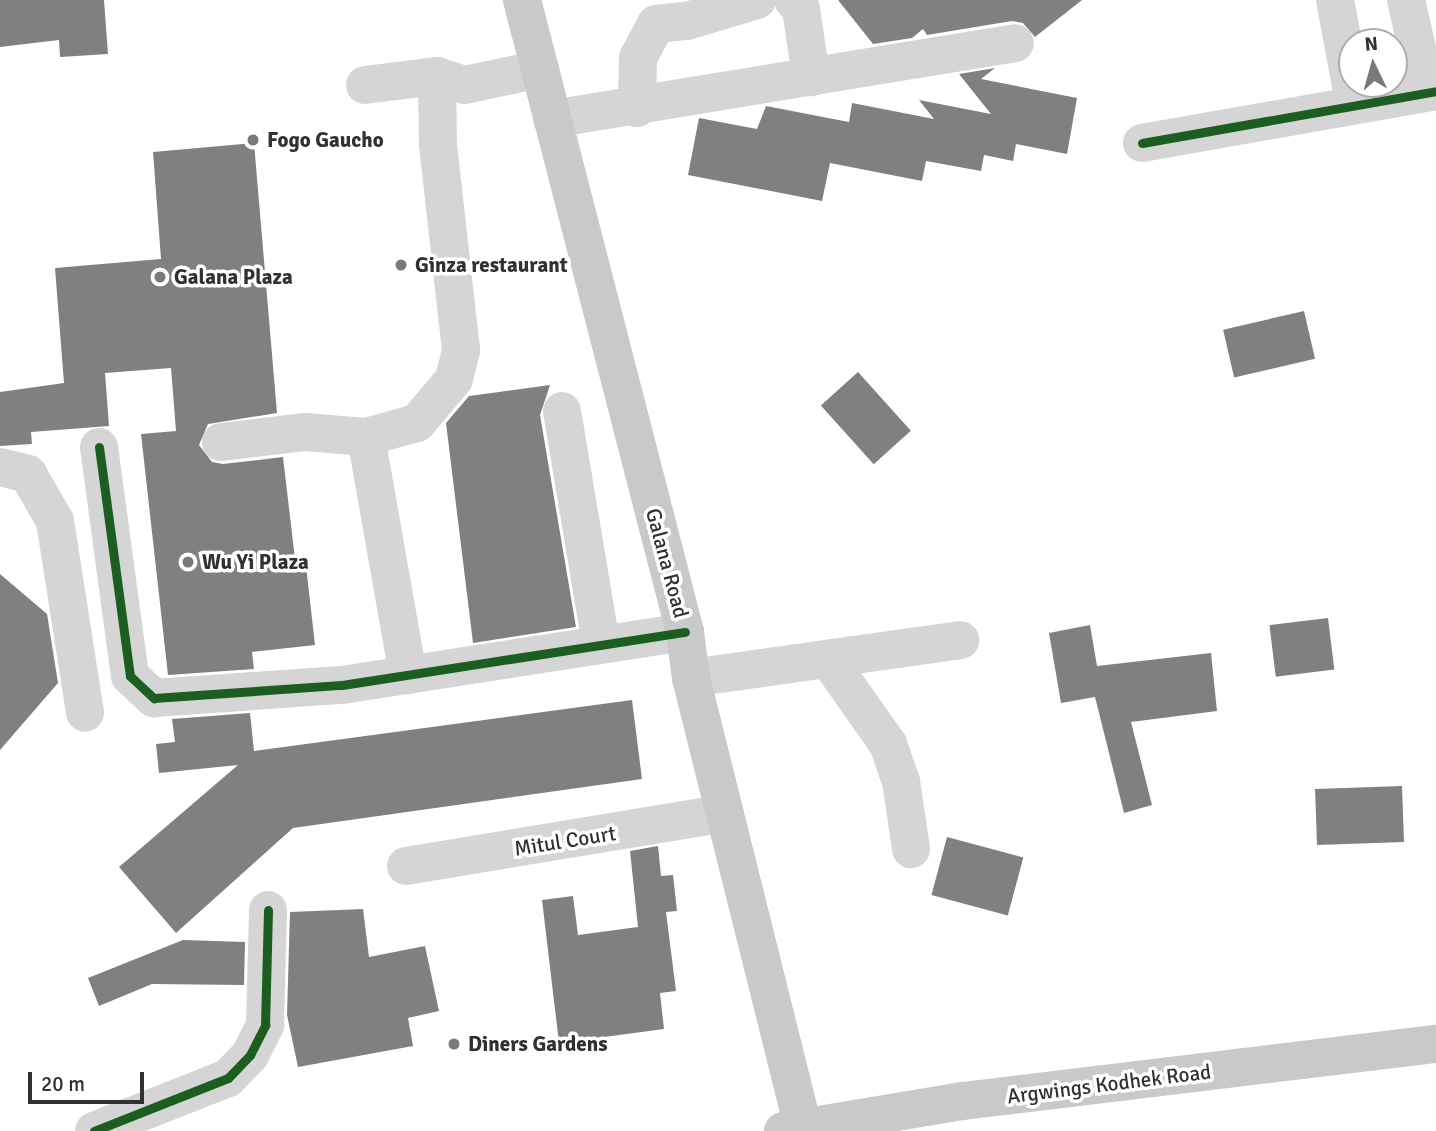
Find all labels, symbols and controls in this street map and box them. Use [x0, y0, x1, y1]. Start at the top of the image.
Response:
north arrow [1338, 28, 1408, 98]
text: N [1364, 32, 1379, 57]
place label: Fogo Gaucho [267, 127, 384, 153]
marker: Fogo Gaucho [245, 132, 261, 148]
place label: Ginza restaurant [415, 252, 568, 278]
marker: Ginza restaurant [393, 257, 409, 273]
place label: Galana Plaza [174, 264, 293, 290]
marker: Galana Plaza [152, 269, 168, 285]
street label: Galana Road [640, 505, 694, 621]
place label: Wu Yi Plaza [202, 549, 309, 575]
marker: Wu Yi Plaza [180, 554, 196, 570]
street label: Mitul Court [512, 821, 618, 861]
place label: Diners Gardens [468, 1031, 608, 1057]
marker: Diners Gardens [446, 1036, 462, 1052]
scale bar [32, 1058, 147, 1102]
street label: Argwings Kodhek Road [1006, 1059, 1212, 1109]
text: 20 m [41, 1071, 85, 1097]

